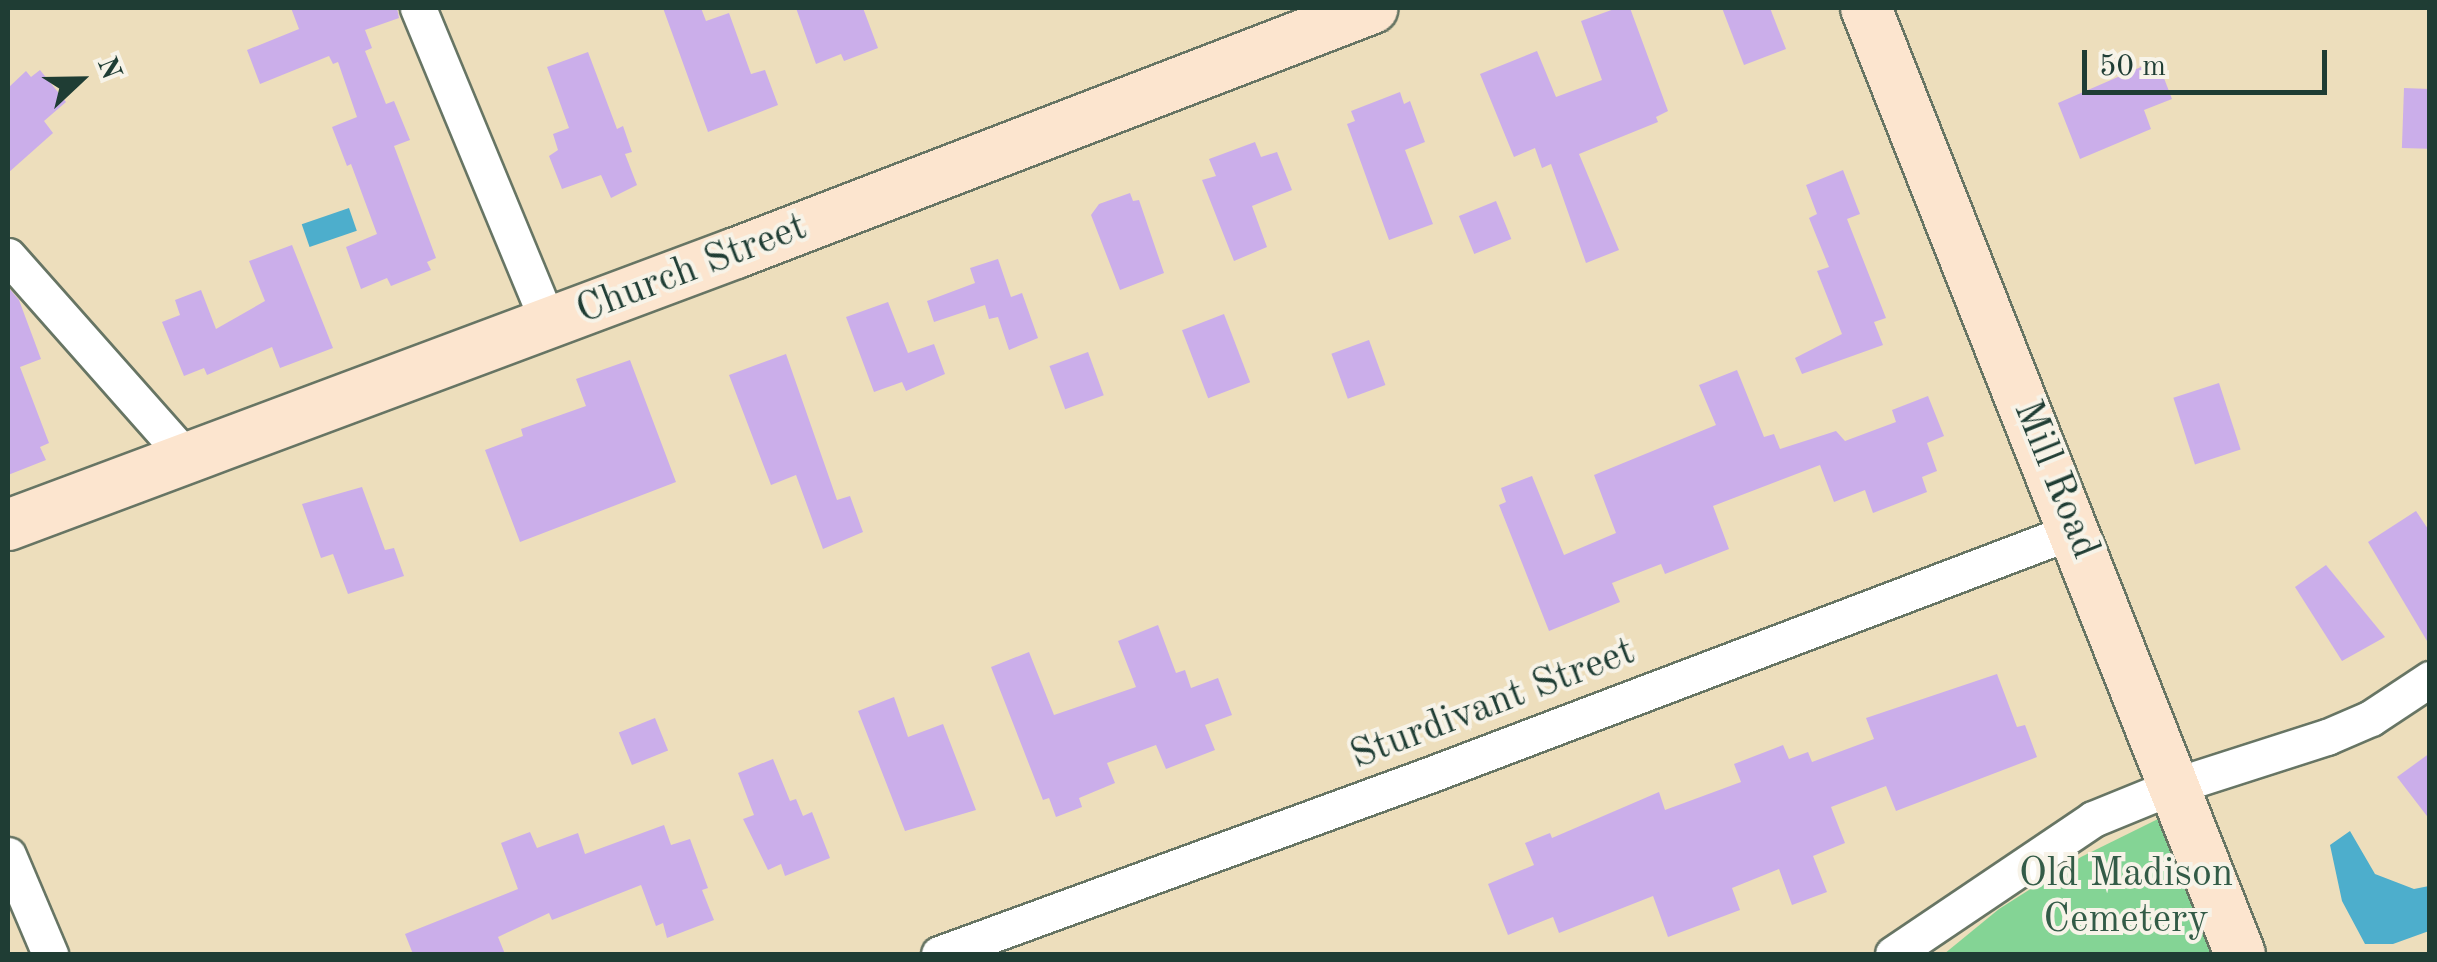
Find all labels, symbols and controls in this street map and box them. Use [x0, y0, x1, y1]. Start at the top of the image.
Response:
north arrow [30, 30, 130, 130]
scale bar [2087, 30, 2332, 92]
text: 50 m [2099, 52, 2166, 82]
text: N [91, 54, 125, 84]
street label: Church Street [570, 204, 814, 336]
street label: Mill Road [2002, 394, 2108, 566]
street label: Sturdivant Street [1344, 629, 1642, 781]
park label: Old Madison Cemetery [2019, 851, 2233, 945]

